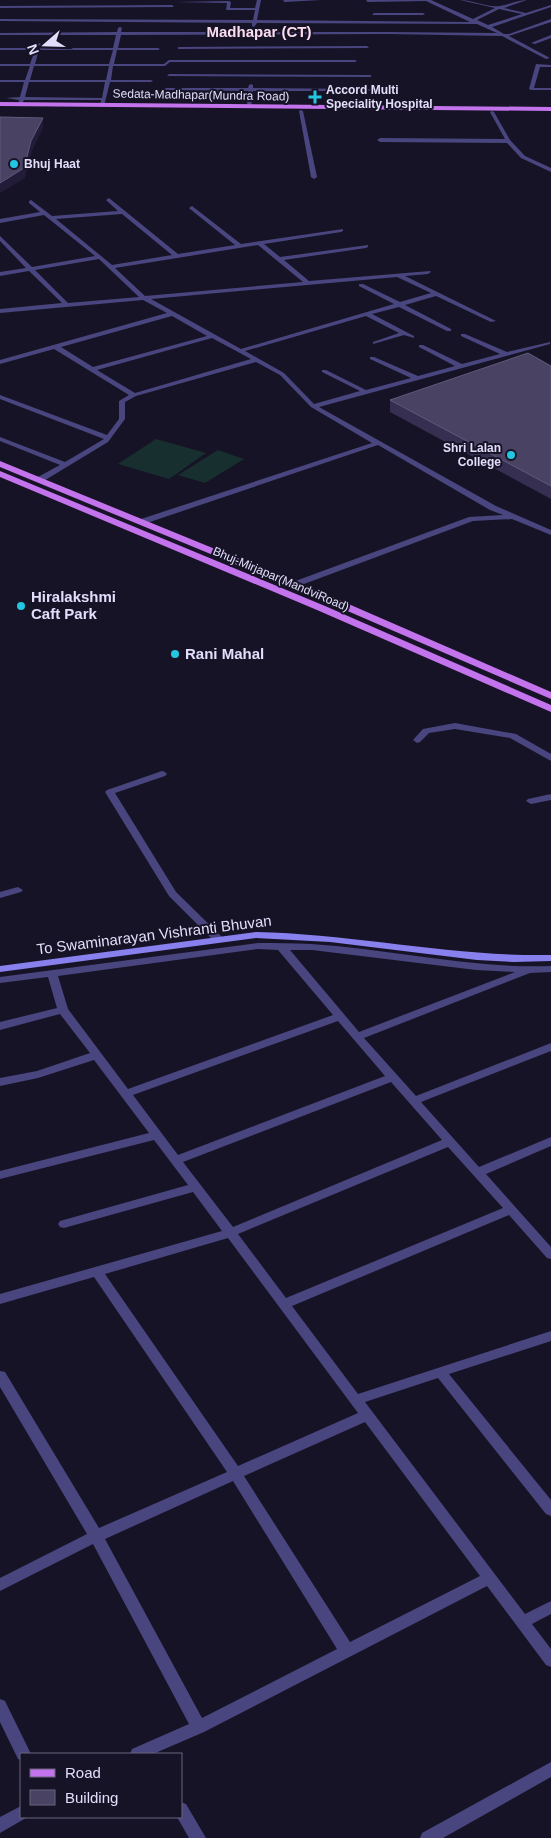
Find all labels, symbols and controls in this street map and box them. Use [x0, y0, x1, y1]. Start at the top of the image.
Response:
north arrow [20, 20, 70, 70]
district label: Madhapar (CT) [207, 23, 312, 40]
text: N [24, 42, 42, 57]
place label: Accord Multi Speciality Hospital [326, 83, 433, 111]
street label: Sedata-Madhapar(Mundra Road) [113, 86, 289, 104]
marker: Accord Multi Speciality Hospital [308, 90, 322, 104]
place label: Bhuj Haat [24, 157, 80, 171]
marker: Bhuj Haat [8, 158, 20, 170]
place label: Shri Lalan College [443, 441, 501, 469]
marker: Shri Lalan College [505, 449, 517, 461]
street label: Bhuj-Mirjapar(MandviRoad) [211, 544, 351, 614]
place label: Hiralakshmi Caft Park [31, 588, 116, 622]
marker: Hiralakshmi Caft Park [15, 600, 27, 612]
place label: Rani Mahal [185, 645, 264, 662]
marker: Rani Mahal [169, 648, 181, 660]
street label: To Swaminarayan Vishranti Bhuvan [36, 912, 272, 957]
legend [20, 1753, 182, 1818]
text: Road [65, 1764, 101, 1781]
text: Building [65, 1789, 118, 1806]

